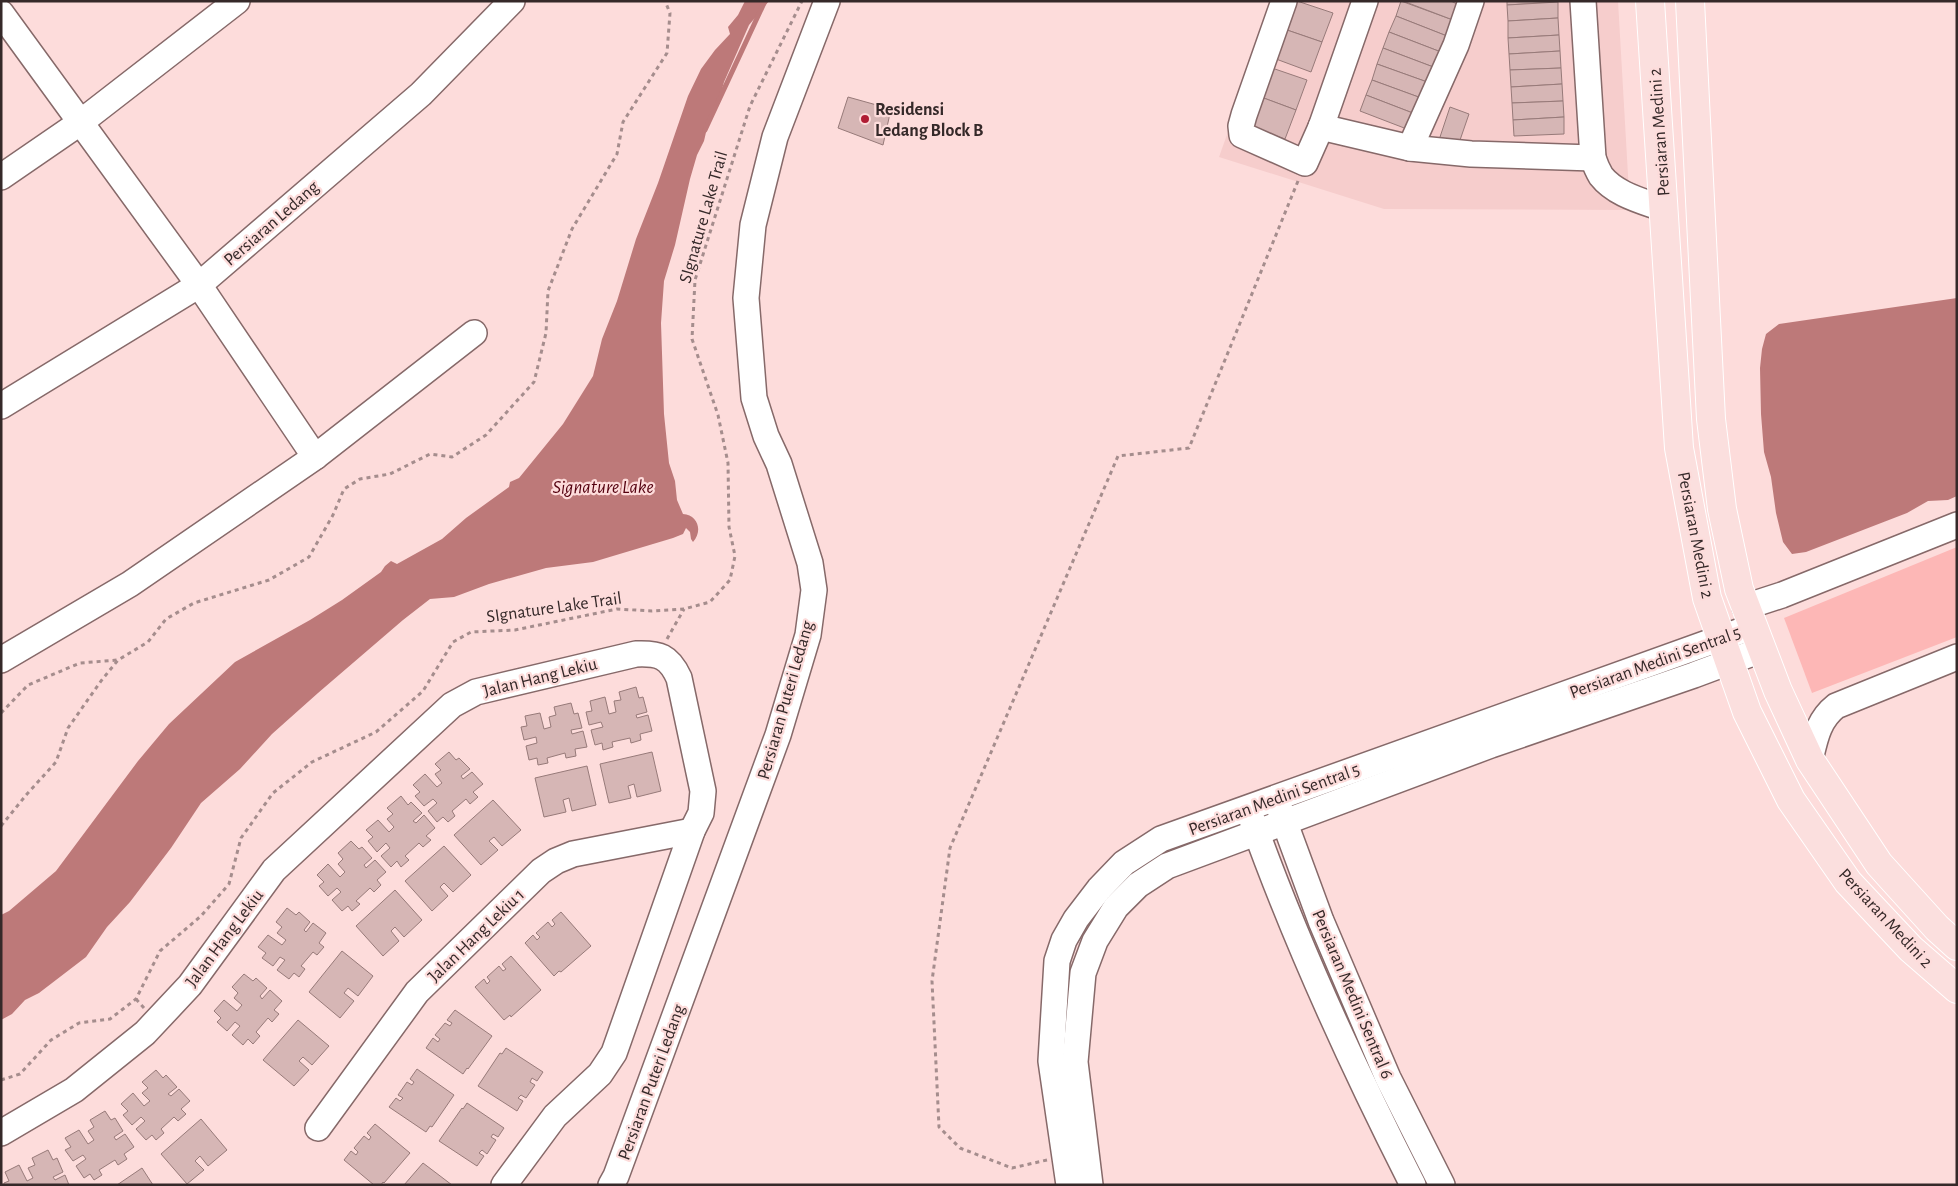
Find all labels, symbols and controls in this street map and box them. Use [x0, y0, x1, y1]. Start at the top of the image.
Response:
street label: Persiaran Medini 2 [1647, 67, 1673, 197]
place label: Residensi Ledang Block B [875, 101, 983, 140]
marker: Residensi Ledang Block B [859, 113, 871, 125]
street label: SIgnature Lake Trail [677, 149, 731, 285]
street label: Persiaran Ledang [221, 178, 323, 270]
street label: Persiaran Medini 2 [1674, 470, 1716, 600]
water label: Signature Lake [552, 478, 654, 497]
street label: SIgnature Lake Trail [485, 590, 623, 626]
street label: Persiaran Puteri Ledang [755, 619, 817, 782]
street label: Persiaran Medini Sentral 5 [1567, 624, 1743, 702]
street label: Jalan Hang Lekiu [481, 655, 599, 701]
street label: Persiaran Medini Sentral 5 [1186, 761, 1362, 839]
street label: Persiaran Medini 2 [1835, 866, 1936, 972]
street label: Jalan Hang Lekiu 1 [425, 886, 528, 986]
street label: Jalan Hang Lekiu [182, 887, 267, 991]
street label: Persiaran Medini Sentral 6 [1308, 907, 1396, 1082]
street label: Persiaran Puteri Ledang [615, 1002, 689, 1163]

